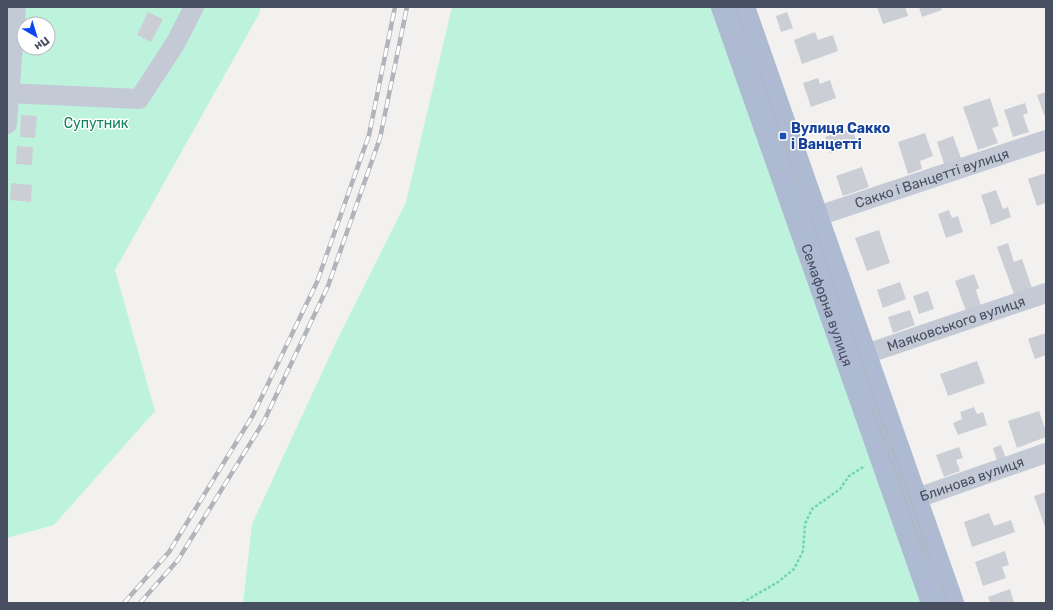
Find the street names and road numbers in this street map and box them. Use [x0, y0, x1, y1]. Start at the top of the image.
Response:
street label: Сакко і Ванцетті вулиця [853, 145, 1011, 212]
street label: Семафорна вулиця [797, 242, 856, 369]
street label: Маяковського вулиця [885, 293, 1028, 355]
street label: Блинова вулиця [918, 453, 1026, 505]

